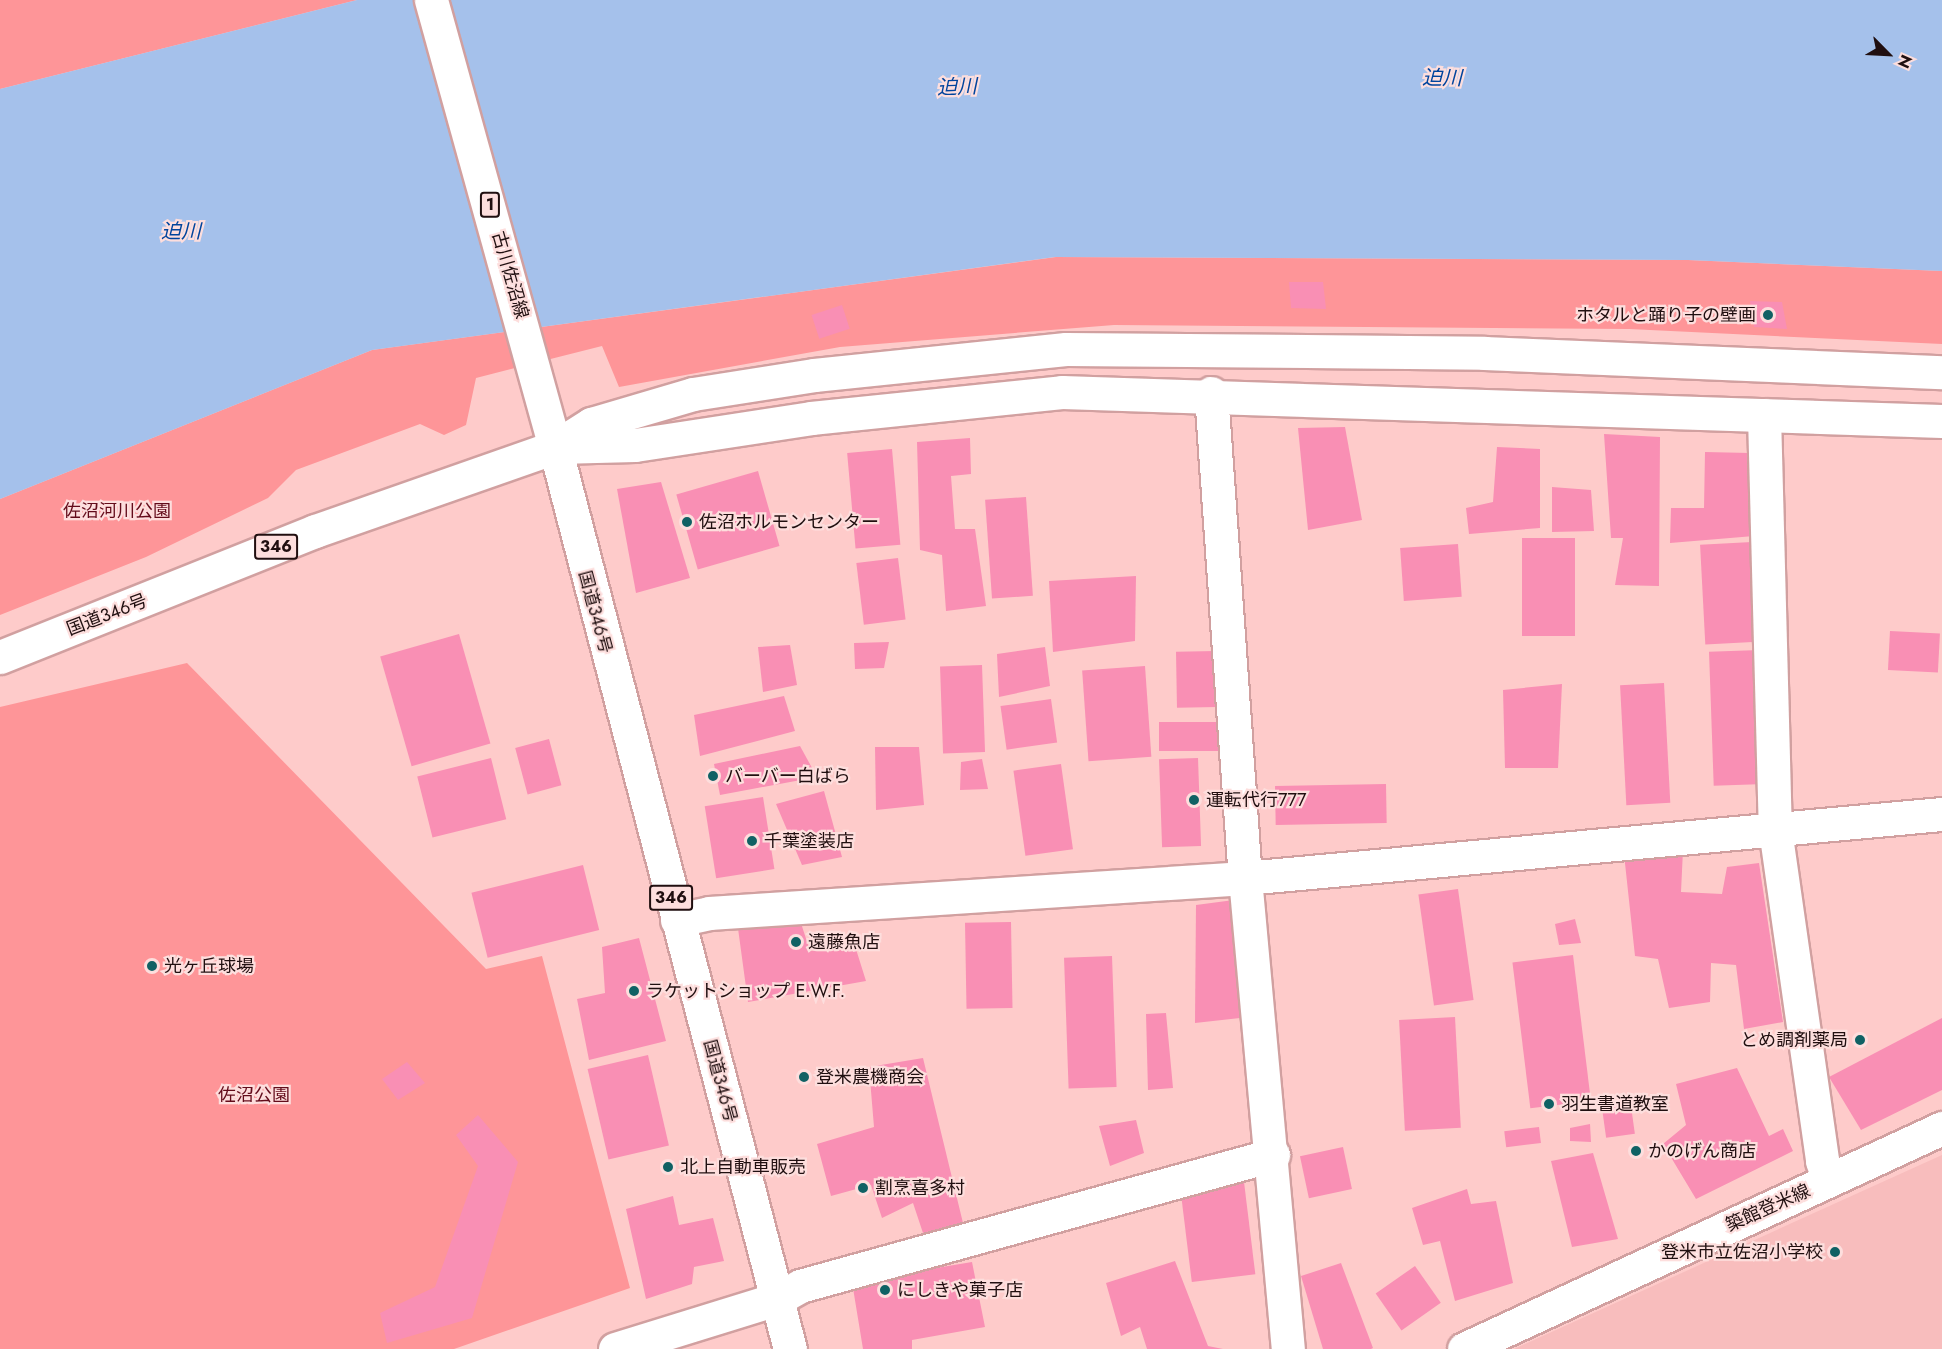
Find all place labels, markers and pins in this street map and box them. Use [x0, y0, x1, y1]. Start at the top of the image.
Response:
place label: ホタルと踊り子の壁画 [1576, 304, 1756, 326]
marker: ホタルと踊り子の壁画 [1761, 308, 1775, 322]
place label: 佐沼ホルモンセンター [699, 511, 879, 533]
marker: 佐沼ホルモンセンター [680, 515, 694, 529]
place label: バーバー白ばら [725, 765, 851, 787]
marker: バーバー白ばら [706, 769, 720, 783]
place label: 運転代行777 [1206, 789, 1306, 811]
marker: 運転代行777 [1187, 793, 1201, 807]
place label: 千葉塗装店 [764, 830, 854, 852]
marker: 千葉塗装店 [745, 834, 759, 848]
place label: 遠藤魚店 [808, 931, 880, 953]
marker: 遠藤魚店 [789, 935, 803, 949]
place label: 光ヶ丘球場 [164, 955, 254, 977]
marker: 光ヶ丘球場 [145, 959, 159, 973]
place label: ラケットショップ E.W.F. [646, 980, 845, 1002]
marker: ラケットショップ E.W.F. [627, 984, 641, 998]
place label: とめ調剤薬局 [1740, 1029, 1848, 1051]
marker: とめ調剤薬局 [1853, 1033, 1867, 1047]
place label: 登米農機商会 [816, 1066, 924, 1088]
marker: 登米農機商会 [797, 1070, 811, 1084]
place label: 羽生書道教室 [1561, 1093, 1669, 1115]
marker: 羽生書道教室 [1542, 1097, 1556, 1111]
place label: かのげん商店 [1648, 1140, 1756, 1162]
marker: かのげん商店 [1629, 1144, 1643, 1158]
place label: 北上自動車販売 [680, 1156, 806, 1178]
marker: 北上自動車販売 [661, 1160, 675, 1174]
place label: 割烹喜多村 [875, 1177, 965, 1199]
marker: 割烹喜多村 [856, 1181, 870, 1195]
place label: 登米市立佐沼小学校 [1661, 1241, 1823, 1263]
marker: 登米市立佐沼小学校 [1828, 1245, 1842, 1259]
place label: にしきや菓子店 [897, 1279, 1023, 1301]
marker: にしきや菓子店 [878, 1283, 892, 1297]

